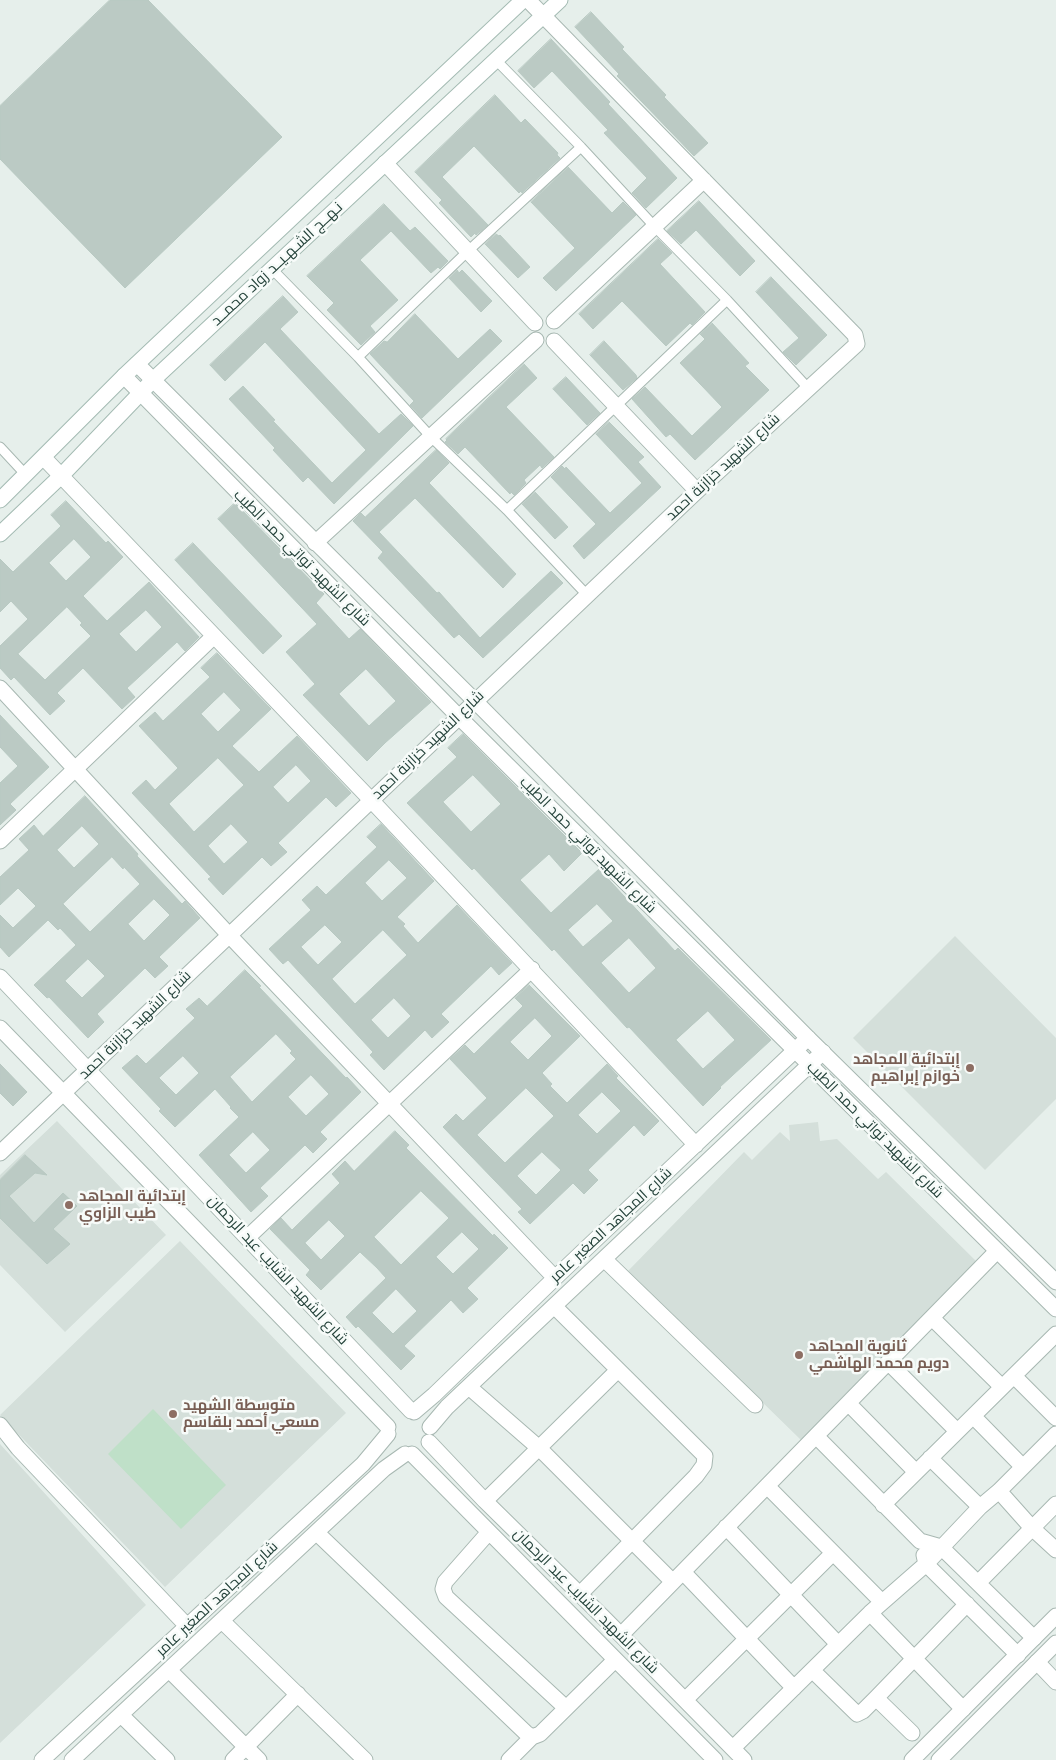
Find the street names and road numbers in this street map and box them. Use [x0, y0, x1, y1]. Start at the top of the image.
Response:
street label: نـهــج الشـهـيــد زواد محمــد [207, 198, 347, 330]
street label: شارع الشهيد خزازنة احمد [662, 410, 784, 524]
street label: شارع الشهيد تواتي حمد الطيب [230, 486, 374, 630]
street label: شارع الشهيد خزازنة احمد [368, 687, 488, 803]
street label: شارع الشهيد تواتي حمد الطيب [516, 773, 660, 917]
street label: شارع الشهيد خزازنة احمد [75, 967, 195, 1083]
street label: شارع الشهيد تواتي حمد الطيب [803, 1058, 947, 1202]
street label: شارع المجاهد الصغير عامر [546, 1164, 676, 1286]
street label: شارع الشهيد الشايب عبد الرحمان [204, 1191, 352, 1349]
street label: شارع الشهيد الشايب عبد الرحمان [510, 1525, 662, 1677]
street label: شارع المجاهد الصغير عامر [152, 1538, 282, 1660]

